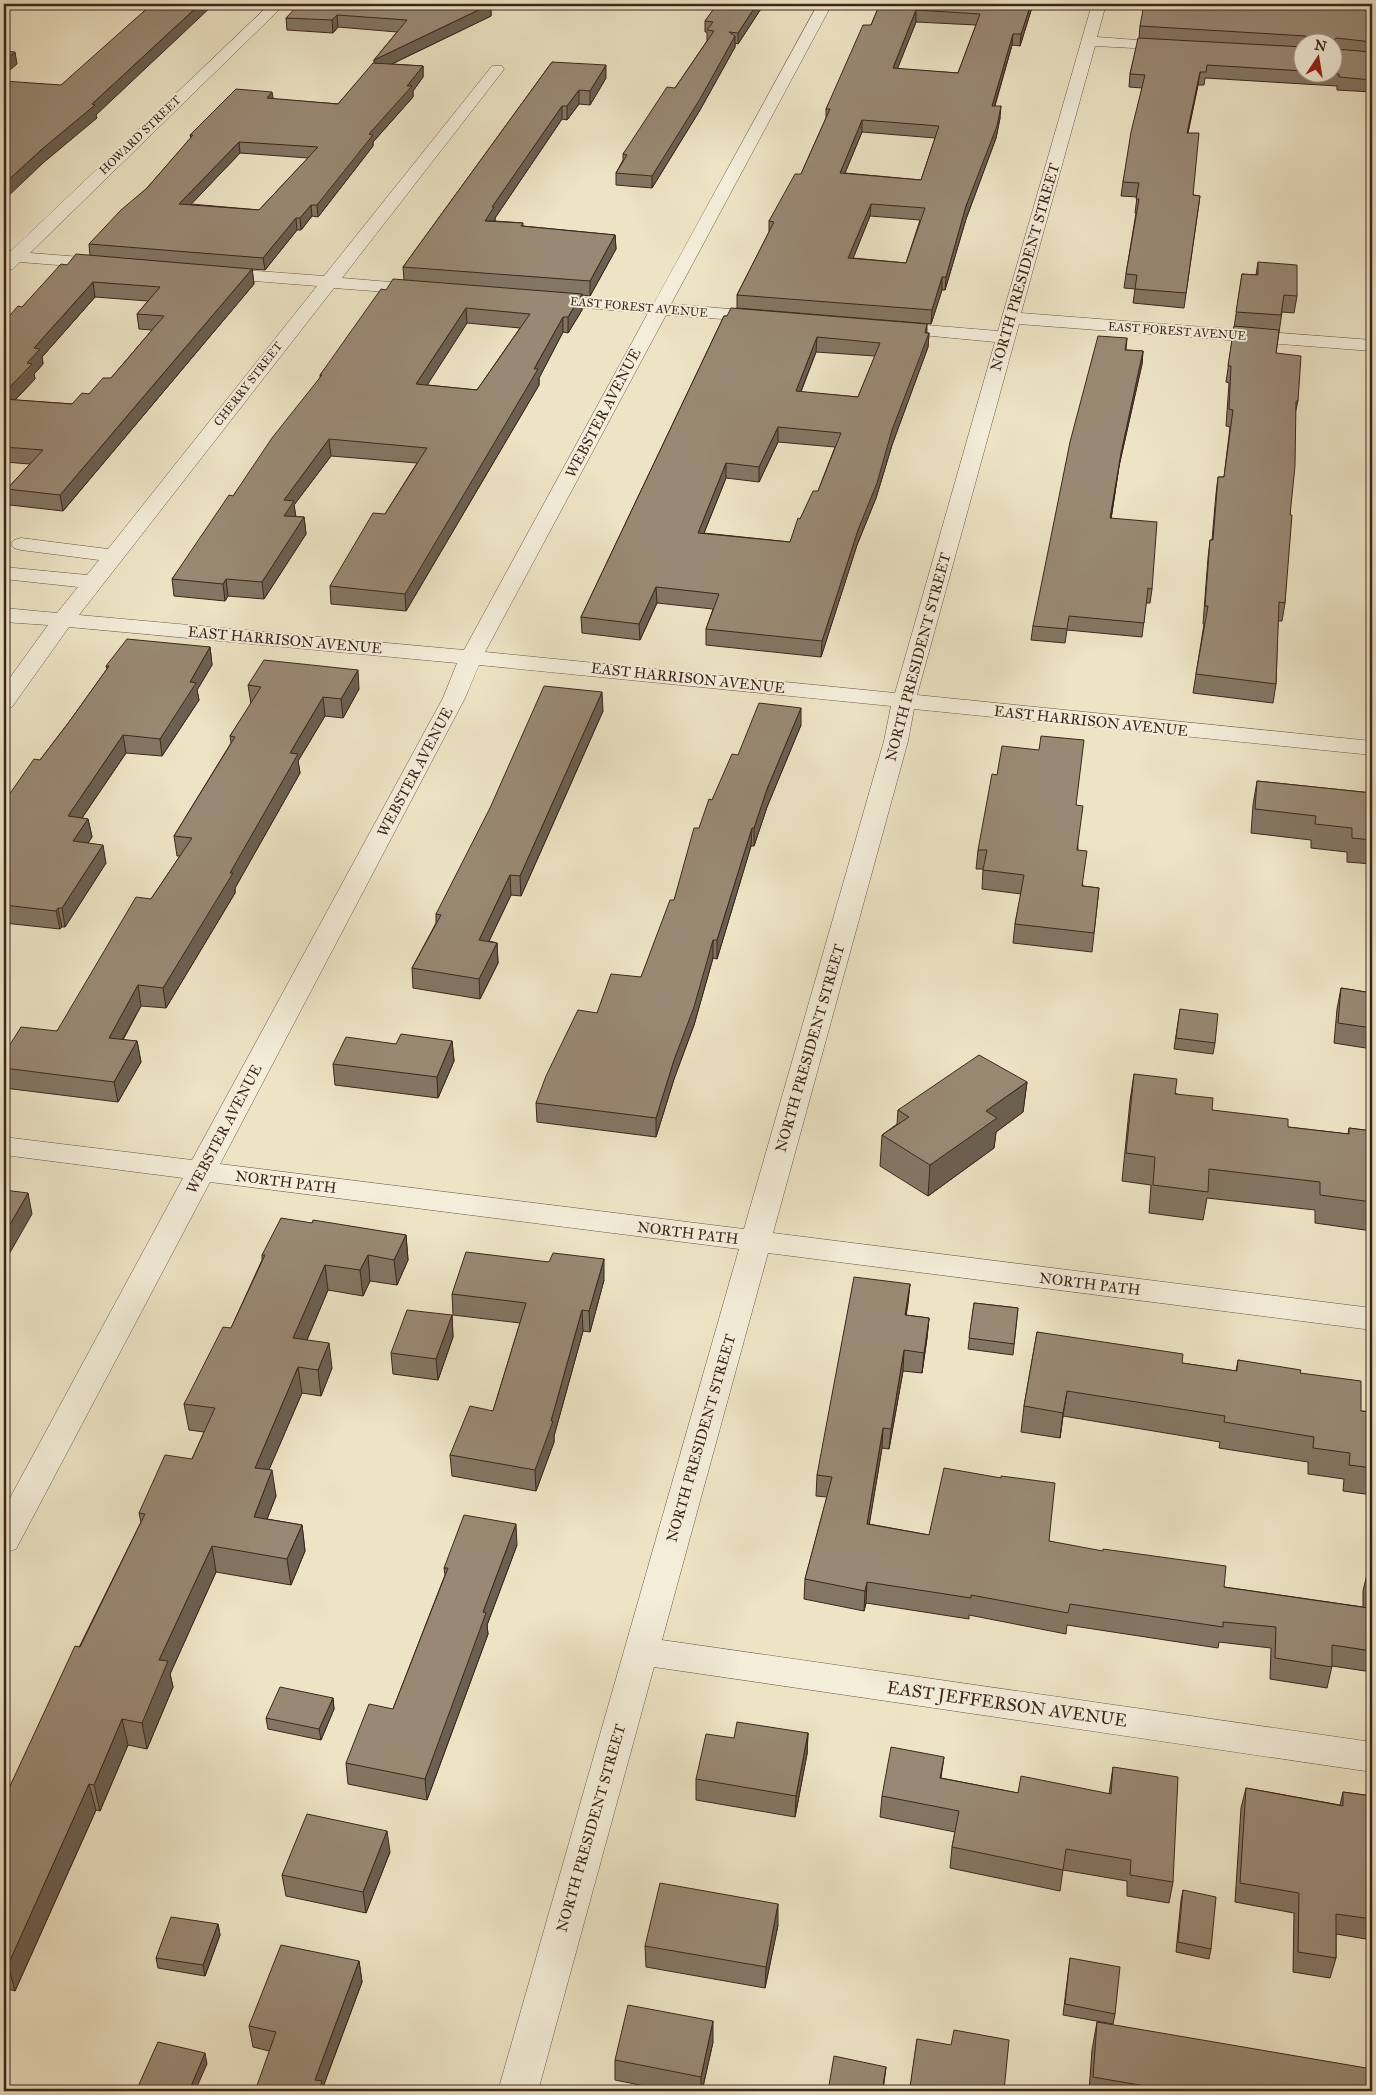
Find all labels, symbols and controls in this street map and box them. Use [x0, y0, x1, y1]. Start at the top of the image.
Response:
north arrow [1294, 32, 1344, 82]
text: N [1313, 36, 1328, 55]
street label: HOWARD STREET [96, 93, 184, 177]
street label: NORTH PRESIDENT STREET [987, 161, 1063, 373]
street label: EAST FOREST AVENUE [569, 294, 709, 320]
street label: EAST FOREST AVENUE [1107, 319, 1247, 343]
street label: CHERRY STREET [211, 339, 285, 429]
street label: WEBSTER AVENUE [561, 345, 645, 481]
street label: NORTH PRESIDENT STREET [881, 551, 955, 763]
street label: EAST HARRISON AVENUE [187, 623, 383, 657]
street label: EAST HARRISON AVENUE [590, 659, 786, 697]
street label: EAST HARRISON AVENUE [993, 702, 1189, 740]
street label: WEBSTER AVENUE [373, 704, 457, 840]
street label: NORTH PRESIDENT STREET [772, 942, 848, 1154]
street label: WEBSTER AVENUE [182, 1061, 266, 1197]
street label: NORTH PATH [234, 1167, 338, 1197]
street label: NORTH PATH [636, 1218, 740, 1248]
street label: NORTH PATH [1038, 1269, 1142, 1299]
street label: NORTH PRESIDENT STREET [663, 1332, 739, 1544]
street label: EAST JEFFERSON AVENUE [885, 1676, 1129, 1733]
street label: NORTH PRESIDENT STREET [553, 1722, 629, 1934]

